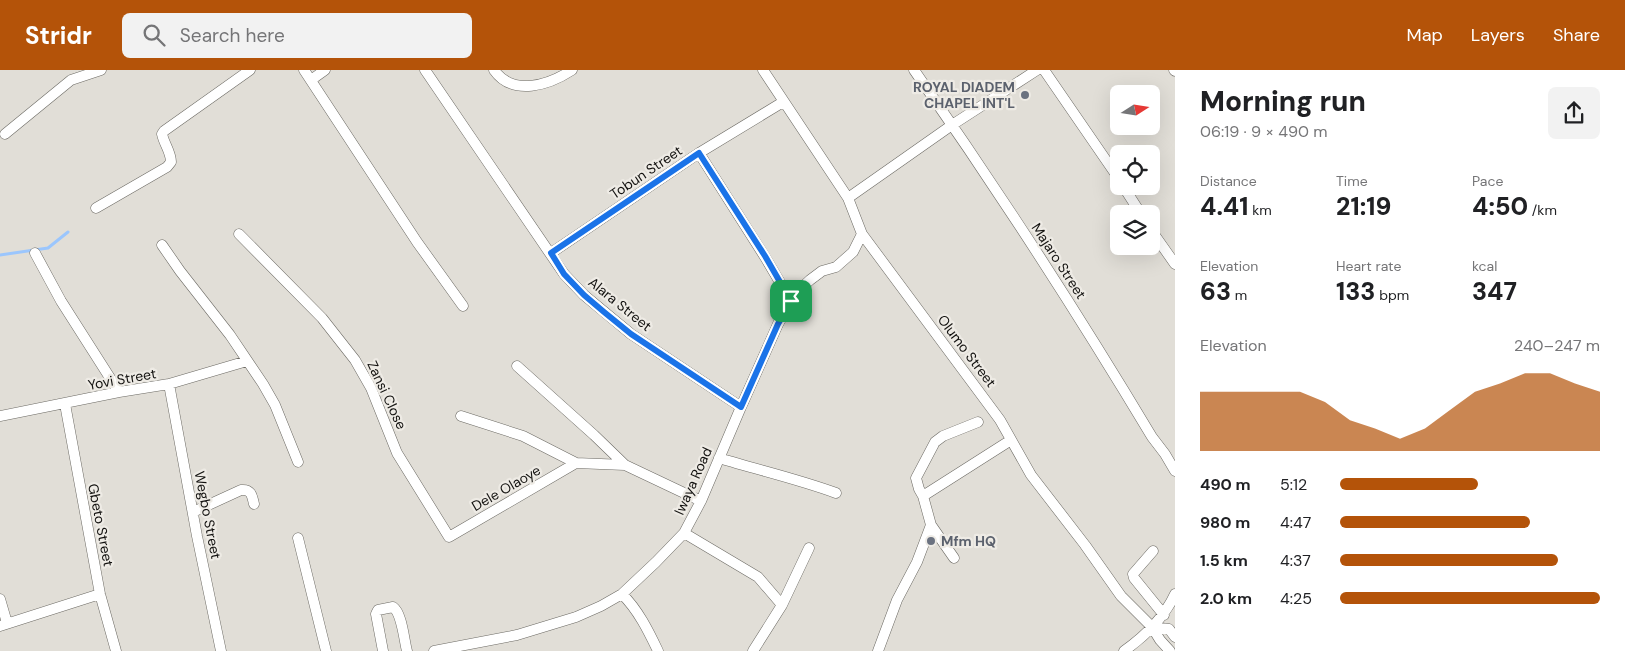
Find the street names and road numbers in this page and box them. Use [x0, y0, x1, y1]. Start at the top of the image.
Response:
street label: Tobun Street [607, 141, 685, 203]
street label: Majaro Street [1028, 220, 1090, 302]
street label: Alara Street [585, 273, 655, 335]
street label: Olumo Street [934, 311, 1000, 391]
street label: Zansi Close [363, 358, 411, 432]
street label: Yovi Street [86, 364, 158, 394]
street label: Iwaya Road [670, 444, 716, 518]
street label: Dele Olaoye [468, 461, 544, 515]
street label: Wegbo Street [191, 470, 225, 560]
street label: Gbeto Street [84, 482, 118, 568]

